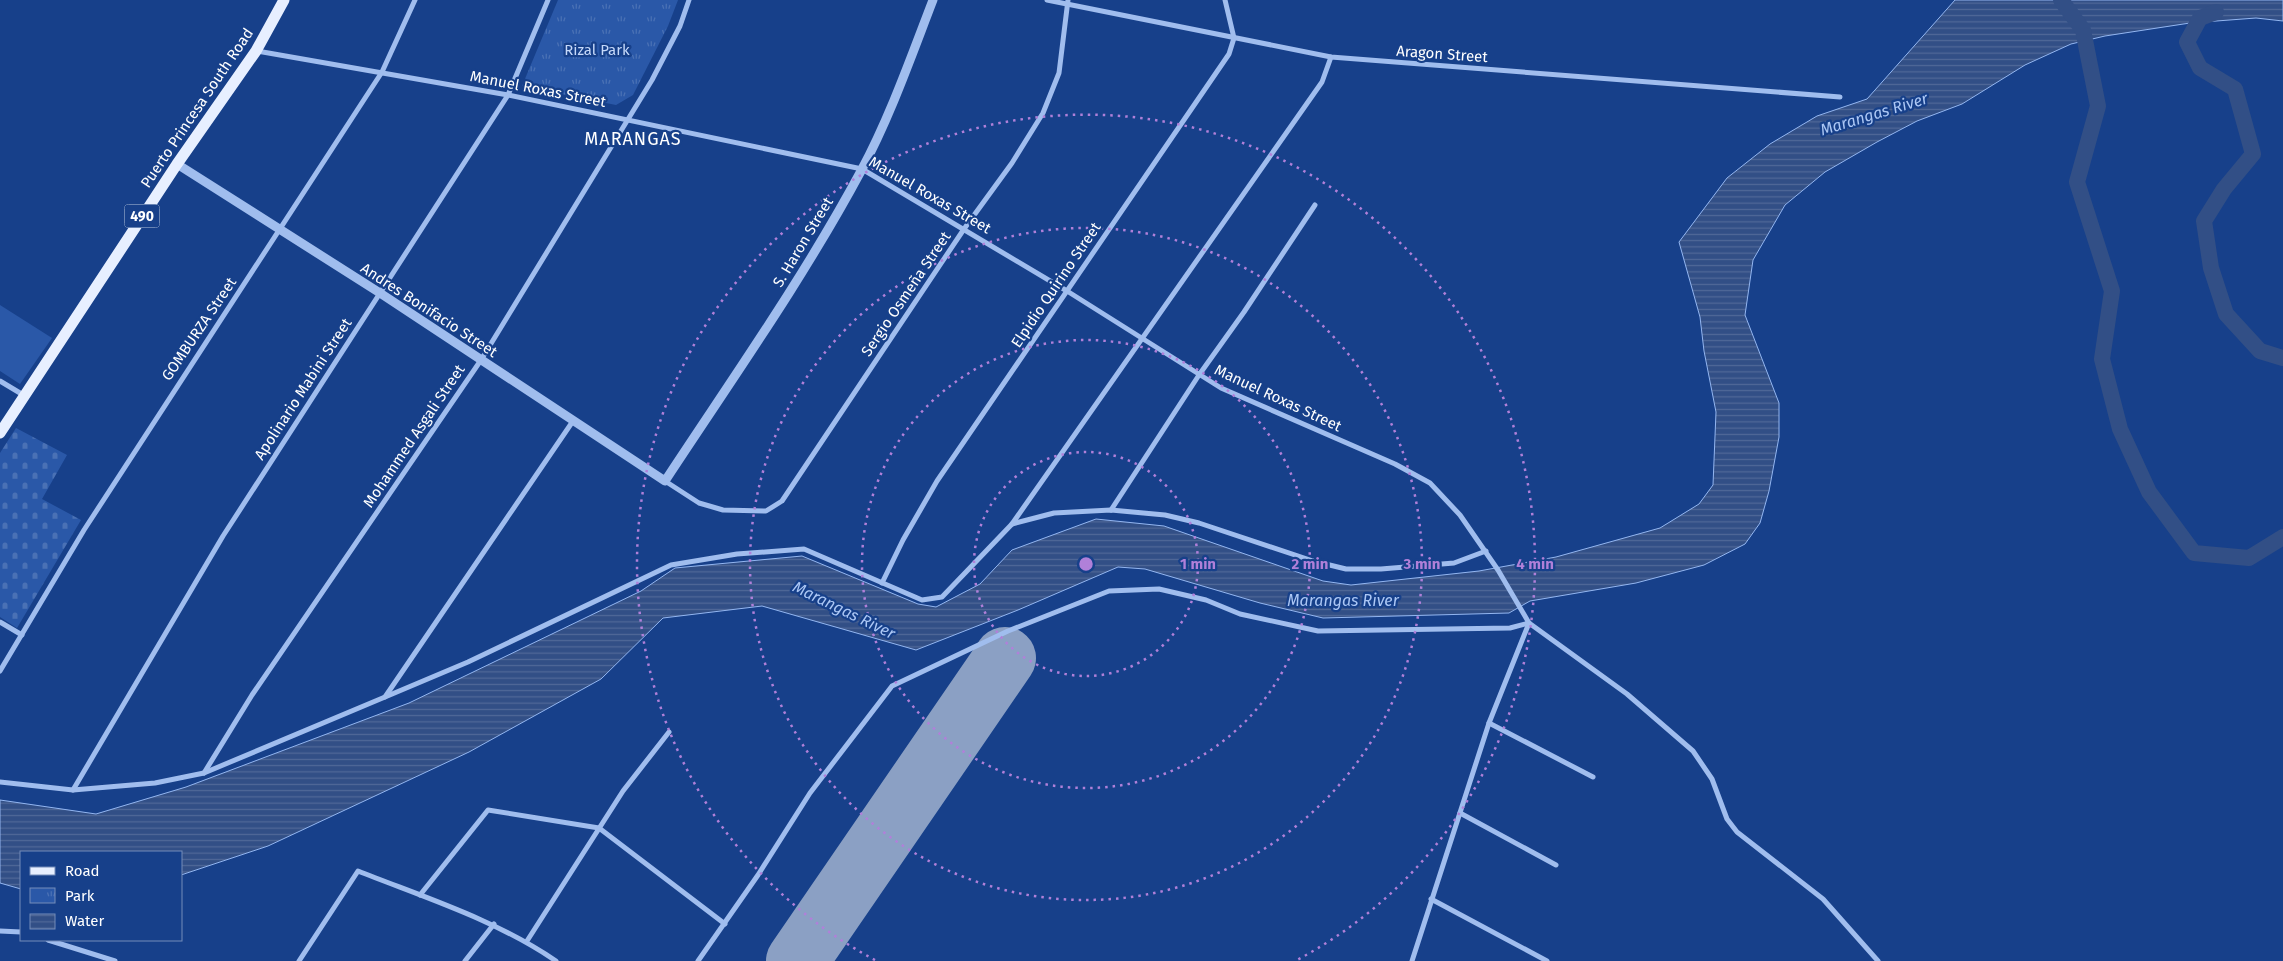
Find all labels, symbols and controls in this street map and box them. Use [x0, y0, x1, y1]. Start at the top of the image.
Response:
street label: Puerto Princesa South Road [137, 25, 257, 191]
park label: Rizal Park [564, 41, 630, 59]
street label: Aragon Street [1396, 42, 1489, 66]
street label: Manuel Roxas Street [468, 67, 608, 111]
water label: Marangas River [1818, 88, 1931, 139]
district label: MARANGAS [584, 128, 682, 150]
street label: Manuel Roxas Street [866, 153, 995, 238]
street label: S. Haron Street [769, 193, 837, 290]
road number: 490 [124, 205, 160, 228]
street label: Elpidio Quirino Street [1007, 219, 1105, 351]
street label: Sergio Osmeña Street [858, 228, 955, 360]
street label: Andres Bonifacio Street [357, 259, 501, 361]
street label: GOMBURZA Street [158, 274, 240, 384]
street label: Apolinario Mabini Street [250, 314, 356, 463]
street label: Mohammed Asgali Street [359, 361, 469, 511]
street label: Manuel Roxas Street [1212, 361, 1345, 436]
centre of rings [1077, 555, 1095, 573]
text: 1 min [1180, 555, 1216, 573]
text: 2 min [1292, 555, 1328, 573]
text: 3 min [1403, 555, 1440, 573]
text: 4 min [1516, 555, 1554, 573]
water label: Marangas River [790, 577, 899, 643]
water label: Marangas River [1287, 591, 1400, 610]
legend [20, 851, 182, 941]
text: Road [65, 862, 100, 880]
text: Park [65, 887, 95, 905]
text: Water [65, 912, 104, 930]

